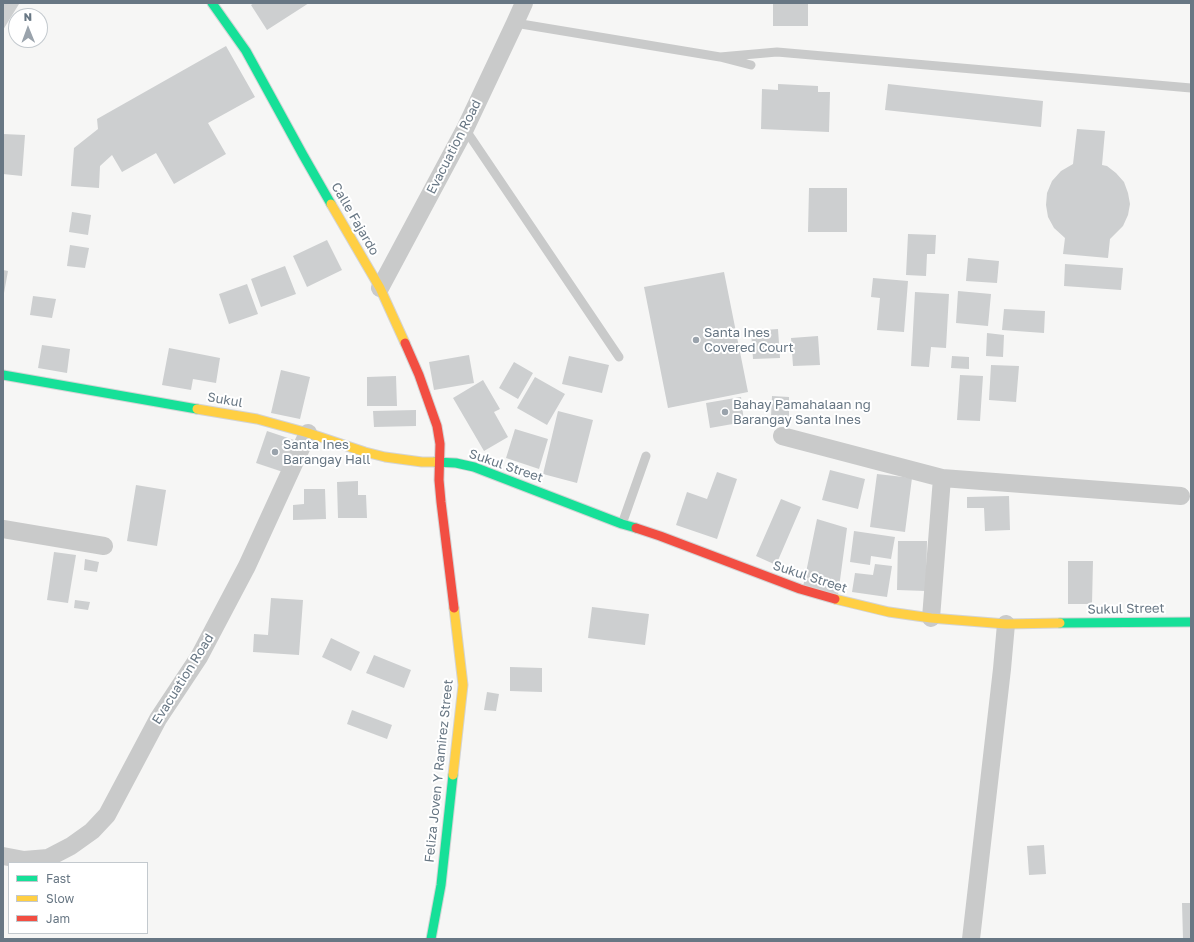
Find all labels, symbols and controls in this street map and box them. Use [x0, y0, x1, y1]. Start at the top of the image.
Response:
north arrow [8, 8, 48, 48]
text: N [23, 10, 32, 23]
street label: Evacuation Road [423, 97, 485, 197]
street label: Calle Fajardo [328, 180, 382, 258]
place label: Santa Ines Covered Court [704, 325, 794, 356]
marker: Santa Ines Covered Court [691, 335, 701, 345]
street label: Sukul [206, 389, 244, 411]
place label: Bahay Pamahalaan ng Barangay Santa Ines [733, 397, 871, 428]
marker: Bahay Pamahalaan ng Barangay Santa Ines [720, 407, 730, 417]
place label: Santa Ines Barangay Hall [283, 437, 370, 468]
street label: Sukul Street [467, 446, 545, 486]
marker: Santa Ines Barangay Hall [270, 447, 280, 457]
street label: Sukul Street [771, 558, 849, 596]
street label: Sukul Street [1087, 601, 1165, 617]
street label: Evacuation Road [149, 631, 217, 727]
street label: Feliza Joven Y Ramirez Street [422, 679, 456, 863]
legend [8, 862, 148, 934]
text: Fast [46, 871, 71, 886]
text: Slow [46, 891, 74, 906]
text: Jam [46, 911, 70, 926]

